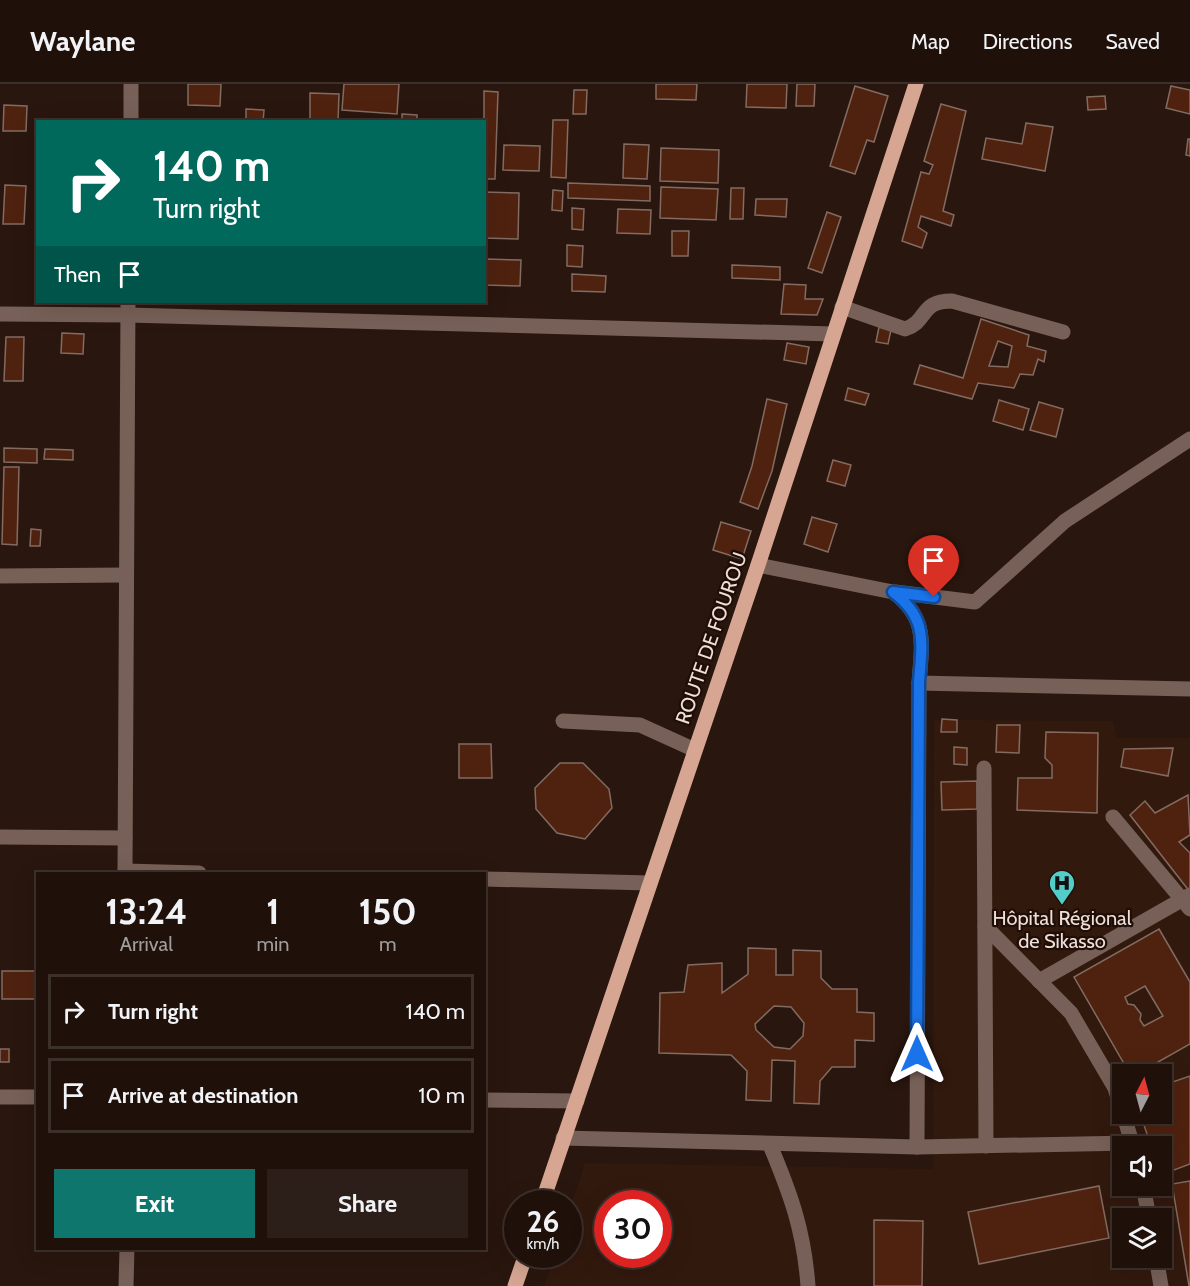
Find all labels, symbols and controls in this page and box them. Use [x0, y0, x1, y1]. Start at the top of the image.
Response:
text: Waylane [30, 24, 136, 58]
text: Map [911, 29, 950, 54]
text: Directions [983, 29, 1072, 54]
text: Saved [1105, 29, 1160, 54]
text: 140 m [153, 140, 270, 192]
icon: right [54, 144, 132, 222]
text: Turn right [153, 192, 260, 225]
icon: arrive [113, 258, 146, 291]
text: Then [54, 261, 101, 288]
pin [908, 535, 959, 597]
icon: arrive [917, 544, 950, 577]
street label: ROUTE DE FOUROU [670, 549, 752, 727]
hospital icon: Hôpital Régional de Sikasso [1047, 868, 1077, 906]
text: 13:24 [105, 889, 187, 933]
text: 1 [266, 889, 280, 933]
text: 150 [359, 889, 417, 933]
place label: Hôpital Régional de Sikasso [993, 906, 1132, 953]
text: Arrival [120, 932, 173, 956]
text: min [257, 932, 290, 956]
text: m [379, 932, 397, 956]
icon: right [57, 995, 90, 1028]
text: Turn right [108, 998, 198, 1025]
text: 140 m [406, 998, 465, 1025]
position arrow [885, 1022, 949, 1086]
north arrow [1112, 1064, 1172, 1124]
map controls [1112, 1064, 1172, 1268]
icon: arrive [57, 1079, 90, 1112]
text: Arrive at destination [108, 1082, 298, 1109]
text: 10 m [418, 1082, 465, 1109]
button: sound [1112, 1136, 1172, 1196]
button: Exit [54, 1169, 255, 1238]
button: Share [267, 1169, 468, 1238]
speed limit sign: 30 [594, 1190, 672, 1268]
text: 26 [527, 1203, 559, 1240]
button: layers [1112, 1208, 1172, 1268]
text: km/h [527, 1235, 559, 1253]

